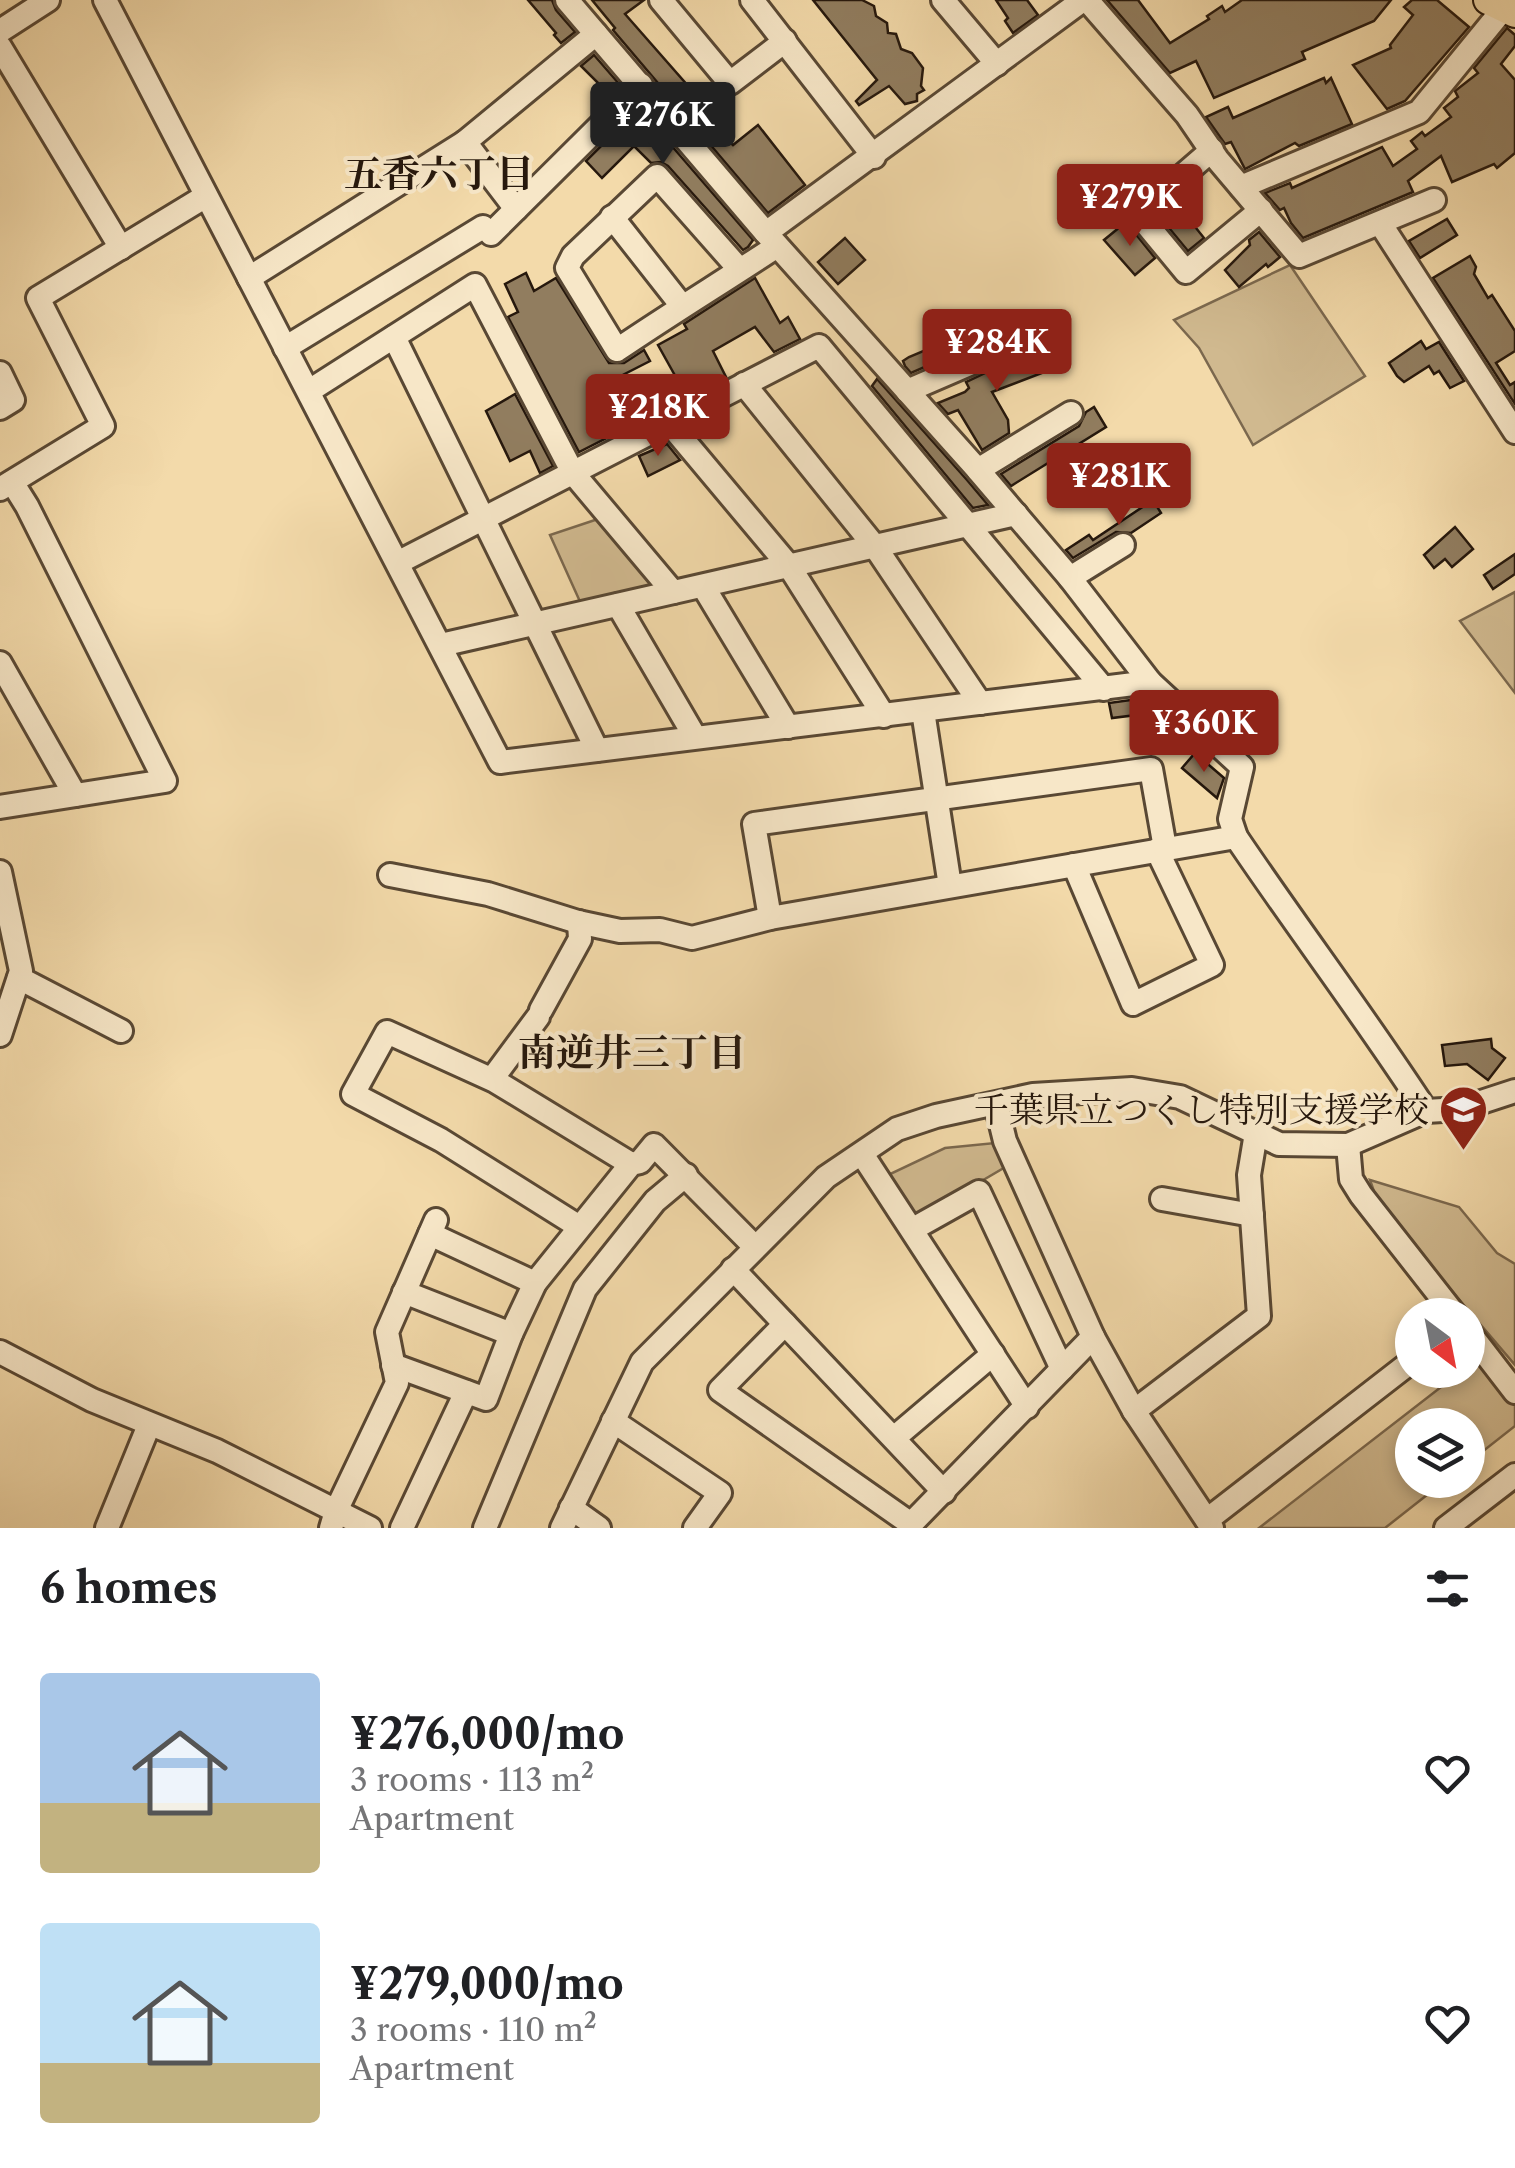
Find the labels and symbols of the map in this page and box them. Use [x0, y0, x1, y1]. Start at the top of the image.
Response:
pin: ¥276K [593, 82, 733, 167]
district label: 五香六丁目 [344, 150, 534, 197]
pin: ¥279K [1060, 164, 1200, 249]
pin: ¥284K [927, 309, 1067, 394]
pin: ¥218K [588, 374, 728, 459]
pin: ¥281K [1049, 443, 1189, 528]
pin: ¥360K [1134, 690, 1274, 775]
district label: 南逆井三丁目 [518, 1029, 746, 1076]
school or university icon: 千葉県立つくし特別支援学校 [1438, 1084, 1490, 1152]
place label: 千葉県立つくし特別支援学校 [974, 1088, 1429, 1131]
north arrow [1395, 1298, 1485, 1388]

